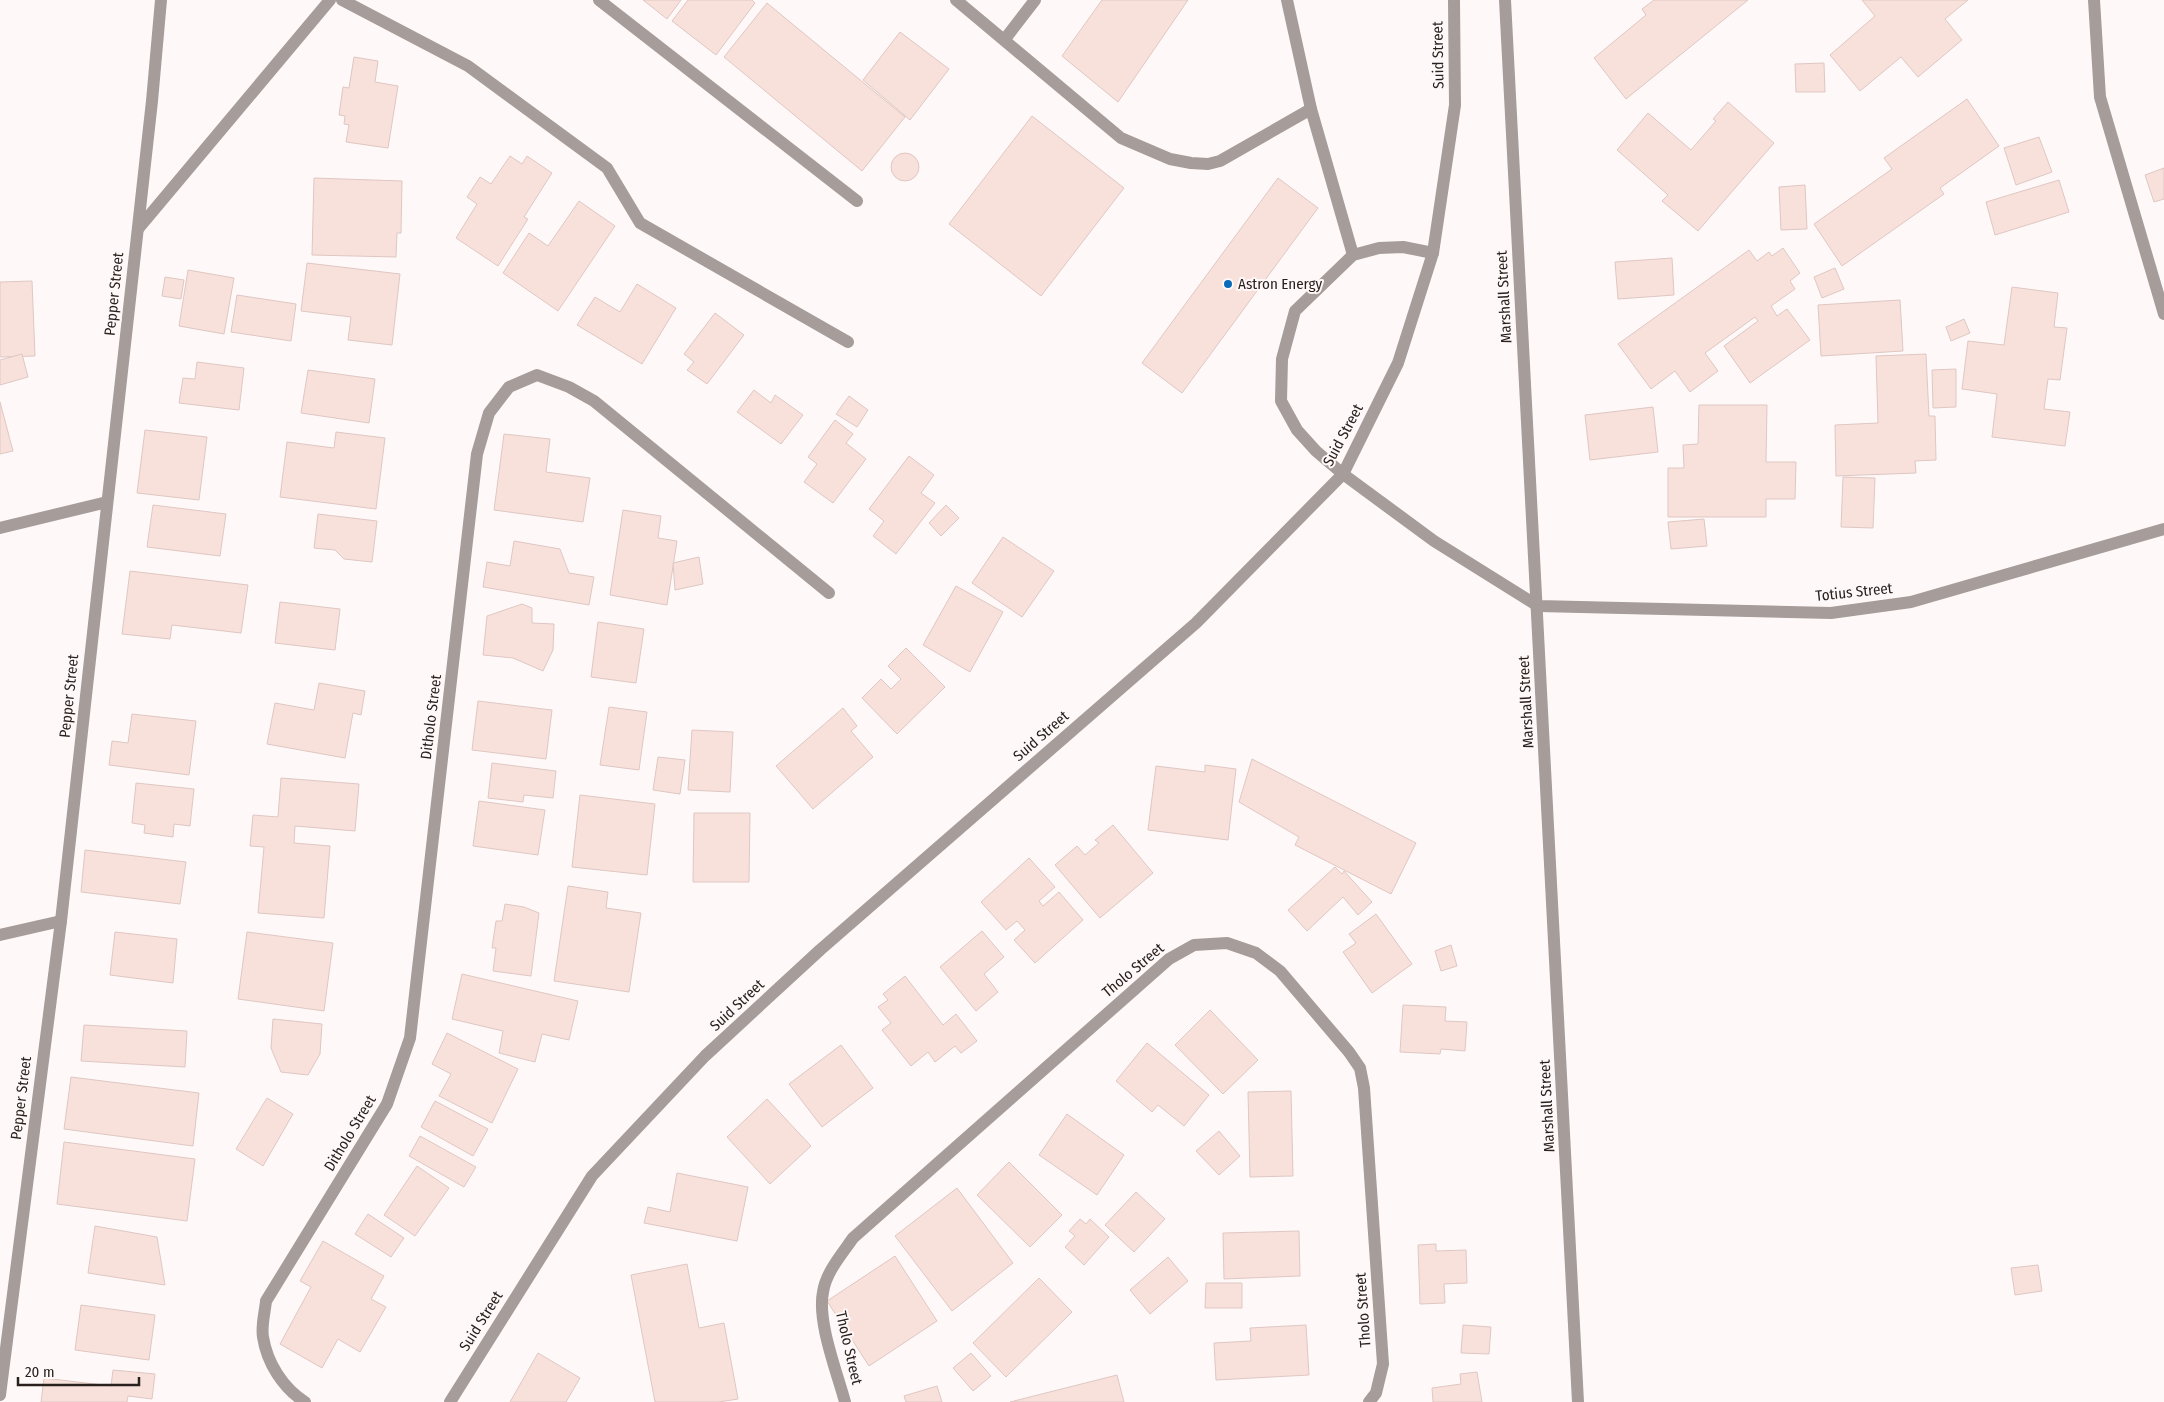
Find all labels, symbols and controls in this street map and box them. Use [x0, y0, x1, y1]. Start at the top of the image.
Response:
street label: Suid Street [1428, 21, 1448, 89]
street label: Marshall Street [1493, 250, 1515, 344]
street label: Pepper Street [101, 251, 127, 337]
place label: Astron Energy [1238, 275, 1323, 293]
marker: Astron Energy [1222, 278, 1234, 290]
street label: Suid Street [1319, 401, 1367, 469]
street label: Totius Street [1815, 579, 1893, 605]
street label: Pepper Street [56, 653, 82, 739]
street label: Marshall Street [1515, 655, 1537, 749]
street label: Ditholo Street [417, 673, 445, 760]
street label: Suid Street [1010, 707, 1072, 765]
street label: Tholo Street [1099, 939, 1168, 1001]
street label: Suid Street [706, 975, 768, 1035]
street label: Pepper Street [7, 1055, 35, 1141]
street label: Marshall Street [1536, 1059, 1558, 1153]
street label: Ditholo Street [320, 1092, 380, 1174]
street label: Tholo Street [1351, 1272, 1375, 1348]
street label: Suid Street [455, 1288, 507, 1354]
street label: Tholo Street [832, 1309, 866, 1387]
scale bar [18, 1354, 139, 1386]
text: 20 m [25, 1363, 55, 1381]

